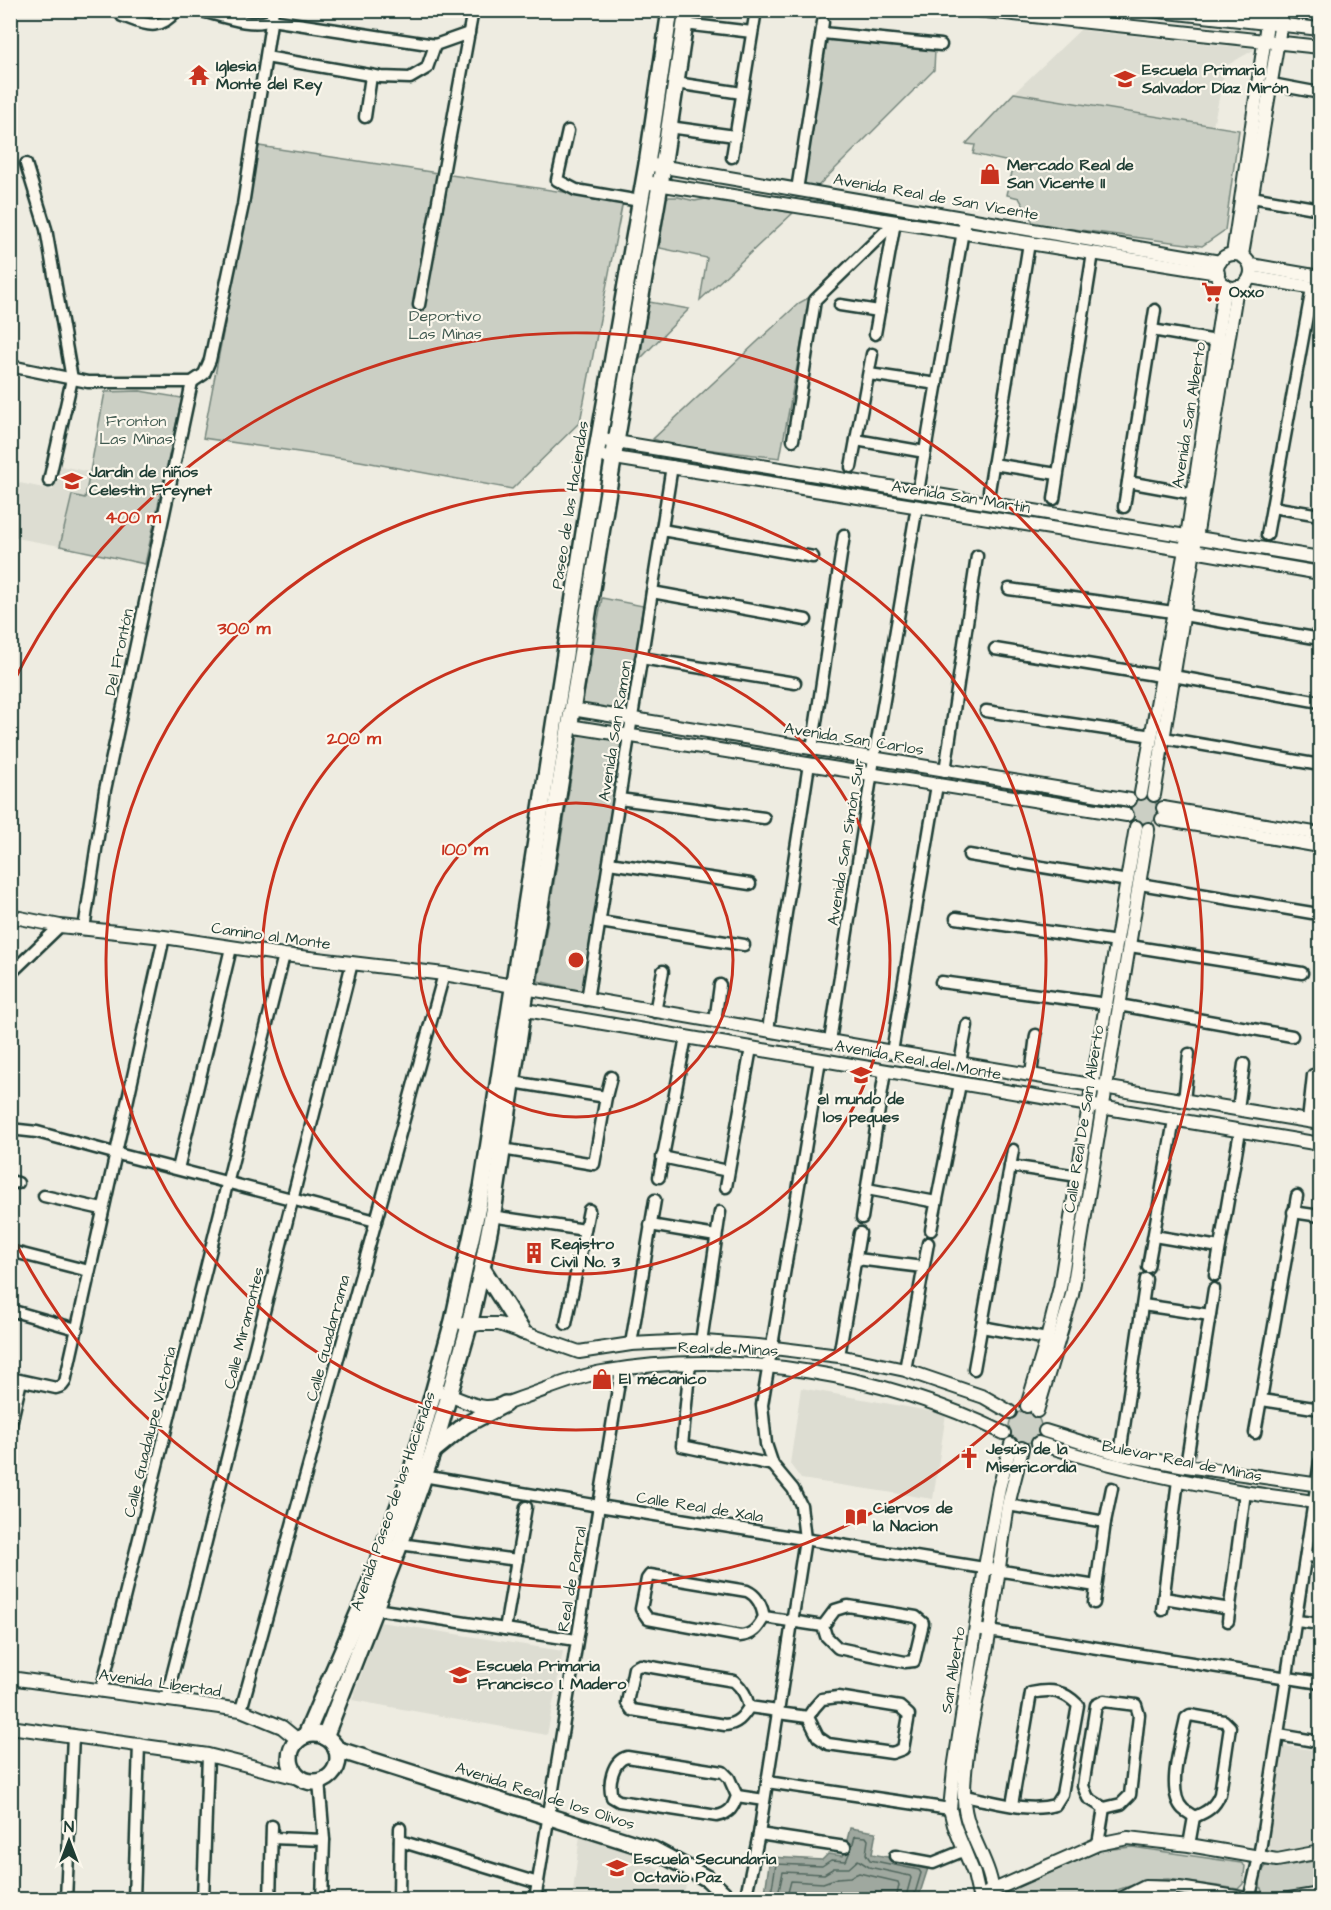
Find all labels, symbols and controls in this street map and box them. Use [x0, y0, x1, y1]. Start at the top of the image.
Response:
place label: Iglesia Monte del Rey [216, 55, 323, 96]
place label: Escuela Primaria Salvador Díaz Mirón [1141, 59, 1289, 99]
temple icon: Iglesia Monte del Rey [187, 63, 211, 87]
school or university icon: Escuela Primaria Salvador Díaz Mirón [1113, 67, 1137, 91]
place label: Mercado Real de San Vicente II [1006, 154, 1134, 194]
shop icon: Mercado Real de San Vicente II [978, 162, 1002, 186]
street label: Avenida Real de San Vicente [832, 168, 1041, 226]
supermarket icon: Oxxo [1200, 280, 1224, 304]
place label: Oxxo [1229, 281, 1265, 303]
park label: Deportivo Las Minas [408, 305, 482, 345]
street label: Avenida San Alberto [1167, 340, 1211, 490]
park label: Fronton Las Minas [99, 410, 173, 450]
street label: Paseo de las Haciendas [546, 419, 594, 591]
place label: Jardin de niños Celestin Freynet [88, 461, 212, 502]
school or university icon: Jardin de niños Celestin Freynet [60, 469, 84, 493]
street label: Avenida San Martín [890, 475, 1032, 519]
text: 400 m [105, 505, 162, 530]
street label: Del Frontón [99, 607, 139, 697]
text: 300 m [216, 616, 272, 641]
street label: Avenida San Ramon [593, 659, 637, 803]
street label: Avenida San Carlos [783, 717, 925, 761]
text: 200 m [326, 726, 382, 751]
street label: Avenida San Simón Sur [822, 757, 870, 927]
text: 100 m [442, 837, 489, 862]
street label: Camino al Monte [210, 917, 332, 955]
centre of rings [566, 950, 586, 970]
street label: Calle Real De San Alberto [1058, 1024, 1110, 1214]
street label: Avenida Real del Monte [833, 1035, 1003, 1086]
school or university icon: el mundo de los peques [849, 1063, 873, 1087]
place label: el mundo de los peques [818, 1088, 905, 1128]
place label: Registro Civil No. 3 [551, 1233, 621, 1273]
building icon: Registro Civil No. 3 [522, 1241, 546, 1265]
street label: Calle Miramontes [218, 1265, 270, 1391]
street label: Calle Guadarrama [301, 1273, 355, 1403]
street label: Real de Minas [678, 1336, 778, 1362]
street label: Calle Guadalupe Victoria [118, 1344, 182, 1520]
shop icon: El mécanico [590, 1367, 614, 1391]
place label: El mécanico [619, 1368, 707, 1390]
street label: Avenida Paseo de las Haciendas [345, 1388, 441, 1614]
street label: Bulevar Real de Minas [1100, 1435, 1264, 1487]
place label: Jesús de la Misericordia [985, 1438, 1077, 1478]
church icon: Jesús de la Misericordia [957, 1446, 981, 1470]
street label: Calle Real de Xala [635, 1486, 765, 1528]
place label: Ciervos de la Nacion [873, 1497, 953, 1537]
library icon: Ciervos de la Nacion [844, 1505, 868, 1529]
street label: Real de Parral [552, 1524, 592, 1634]
street label: San Alberto [935, 1625, 971, 1715]
place label: Escuela Primaria Francisco I. Madero [477, 1655, 627, 1695]
school or university icon: Escuela Primaria Francisco I. Madero [448, 1663, 472, 1687]
street label: Avenida Libertad [97, 1664, 223, 1702]
street label: Avenida Real de los Olivos [452, 1757, 638, 1835]
north arrow [39, 1811, 99, 1871]
text: N [64, 1816, 74, 1838]
place label: Escuela Secundaria Octavio Paz [634, 1848, 777, 1888]
school or university icon: Escuela Secundaria Octavio Paz [605, 1856, 629, 1880]

